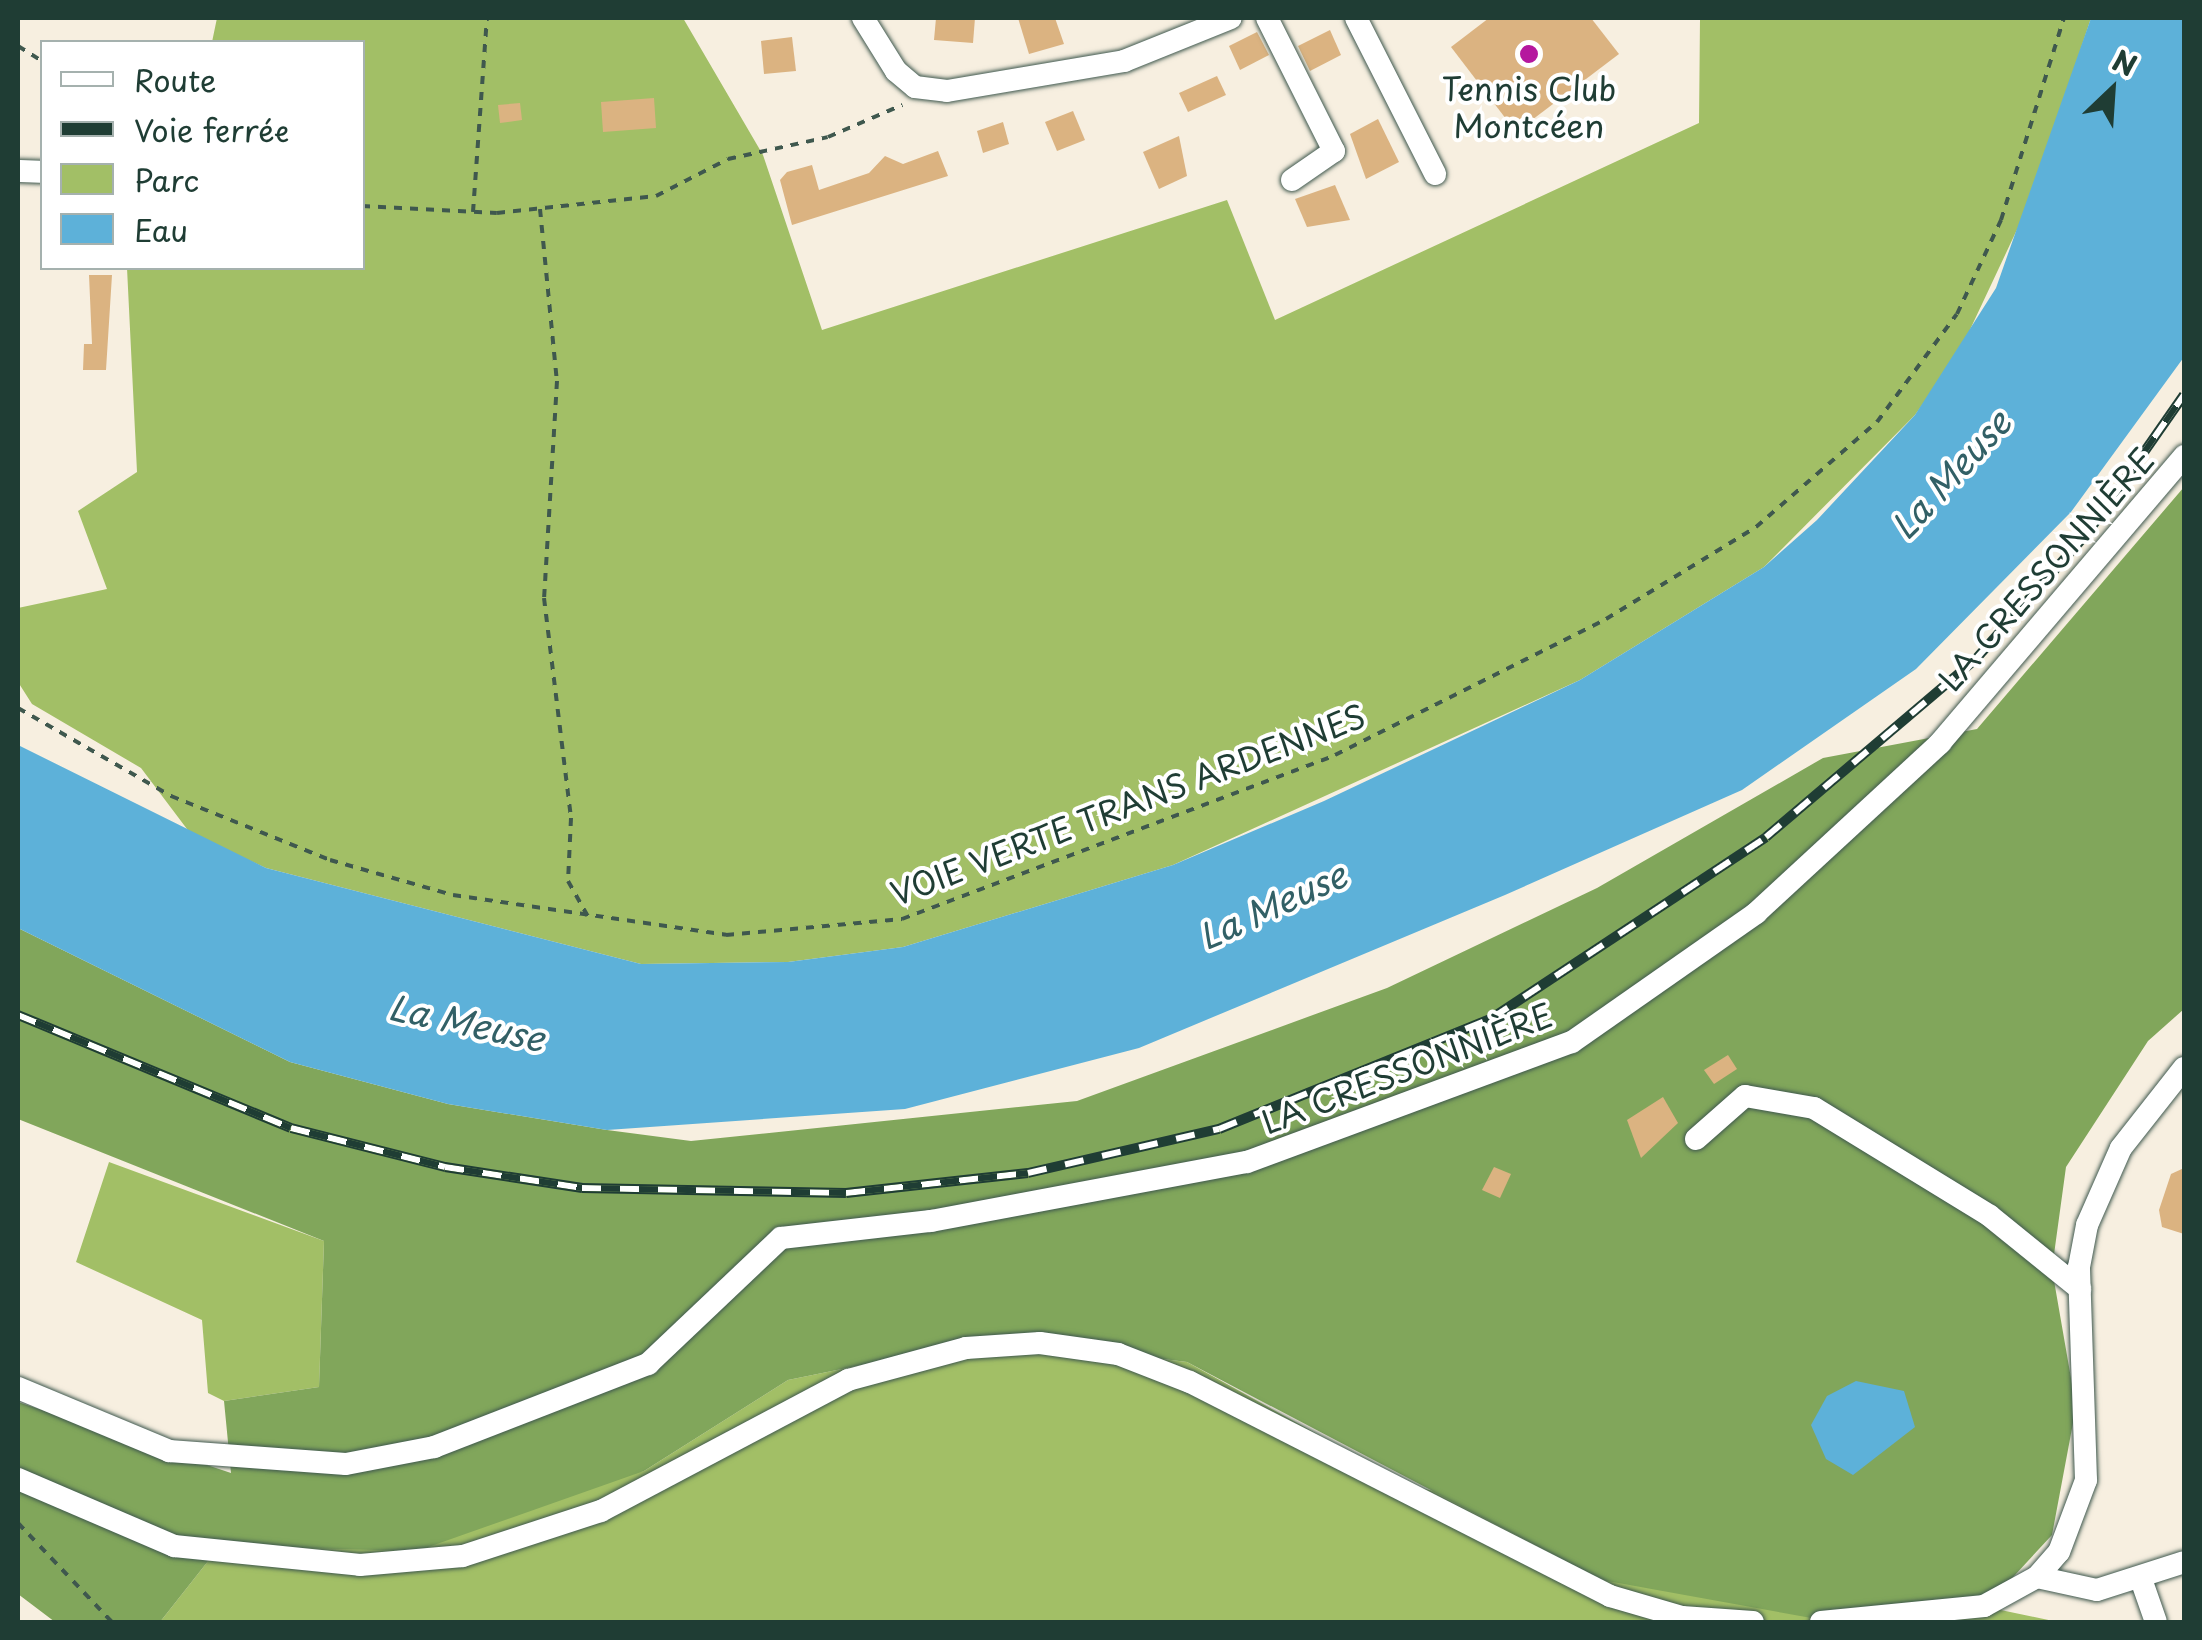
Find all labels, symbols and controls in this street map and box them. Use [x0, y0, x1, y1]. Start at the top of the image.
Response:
text: N [2106, 38, 2144, 87]
legend [40, 40, 365, 270]
north arrow [2062, 40, 2162, 140]
marker: Tennis Club Montcéen [1518, 43, 1540, 65]
text: Route [134, 57, 216, 102]
place label: Tennis Club Montcéen [1442, 70, 1616, 145]
text: Voie ferrée [134, 107, 289, 152]
text: Parc [134, 157, 199, 202]
text: Eau [134, 207, 188, 252]
water label: La Meuse [1881, 401, 2019, 547]
street label: LA CRESSONNIÈRE [1930, 440, 2162, 698]
street label: VOIE VERTE TRANS ARDENNES [885, 696, 1371, 912]
water label: La Meuse [1191, 852, 1353, 958]
water label: La Meuse [385, 985, 549, 1059]
street label: LA CRESSONNIÈRE [1256, 995, 1558, 1141]

